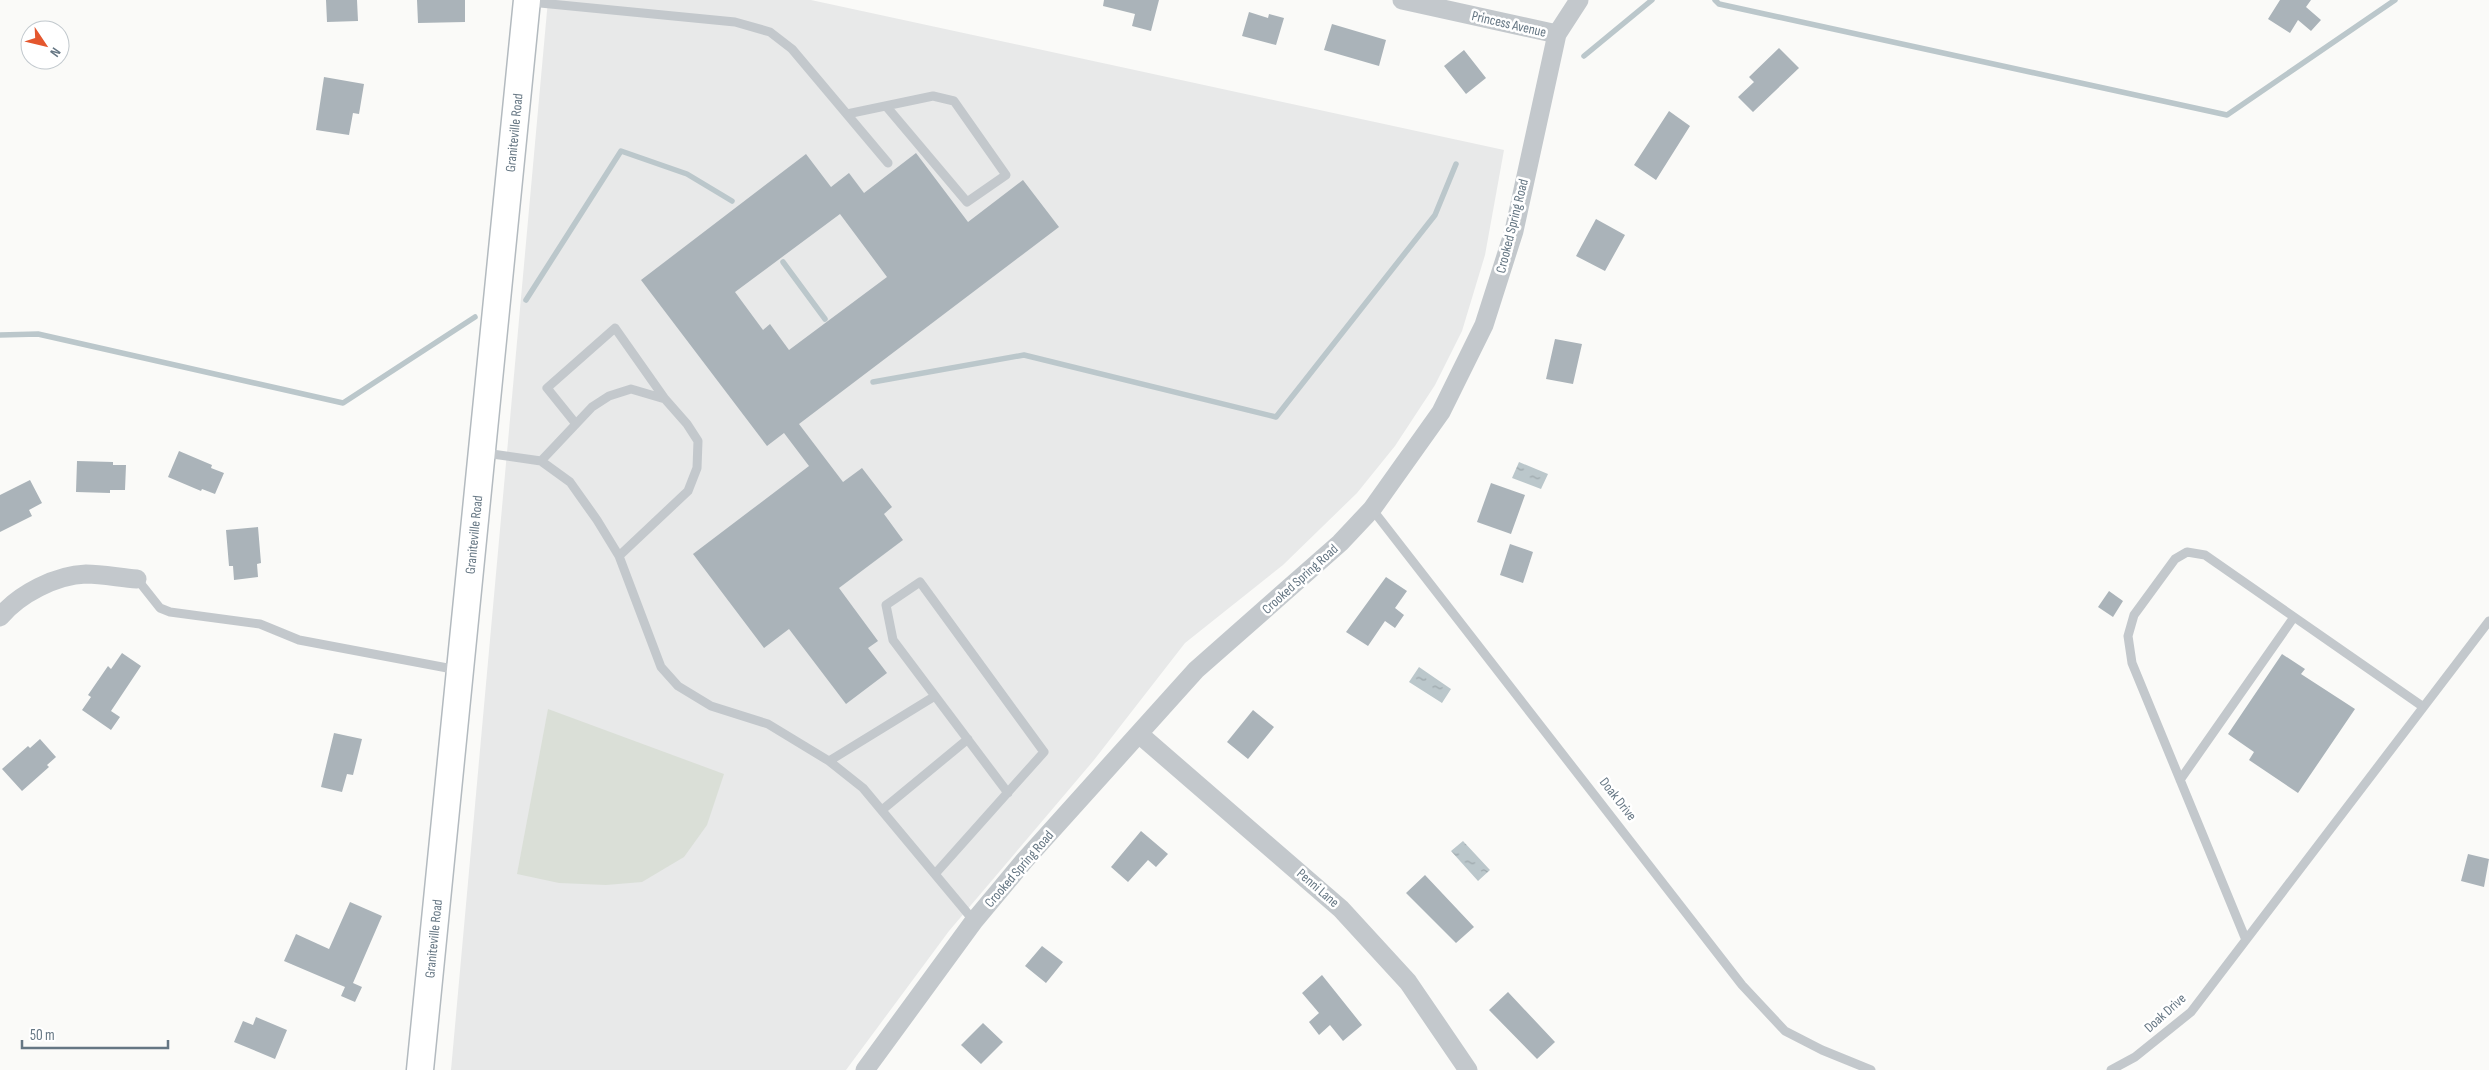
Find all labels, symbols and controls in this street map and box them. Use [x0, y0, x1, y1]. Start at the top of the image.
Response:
street label: Princess Avenue [1470, 7, 1548, 41]
north arrow [20, 20, 70, 70]
text: N [46, 44, 64, 60]
street label: Graniteville Road [501, 92, 526, 173]
street label: Crooked Spring Road [1492, 177, 1532, 275]
street label: Graniteville Road [461, 494, 486, 575]
street label: Crooked Spring Road [1258, 540, 1342, 618]
street label: Doak Drive [1596, 774, 1640, 824]
street label: Crooked Spring Road [981, 827, 1057, 911]
street label: Penni Lane [1293, 865, 1343, 911]
street label: Graniteville Road [421, 898, 446, 979]
street label: Doak Drive [2141, 990, 2189, 1036]
scale bar [22, 1018, 169, 1050]
text: 50 m [30, 1026, 55, 1045]

